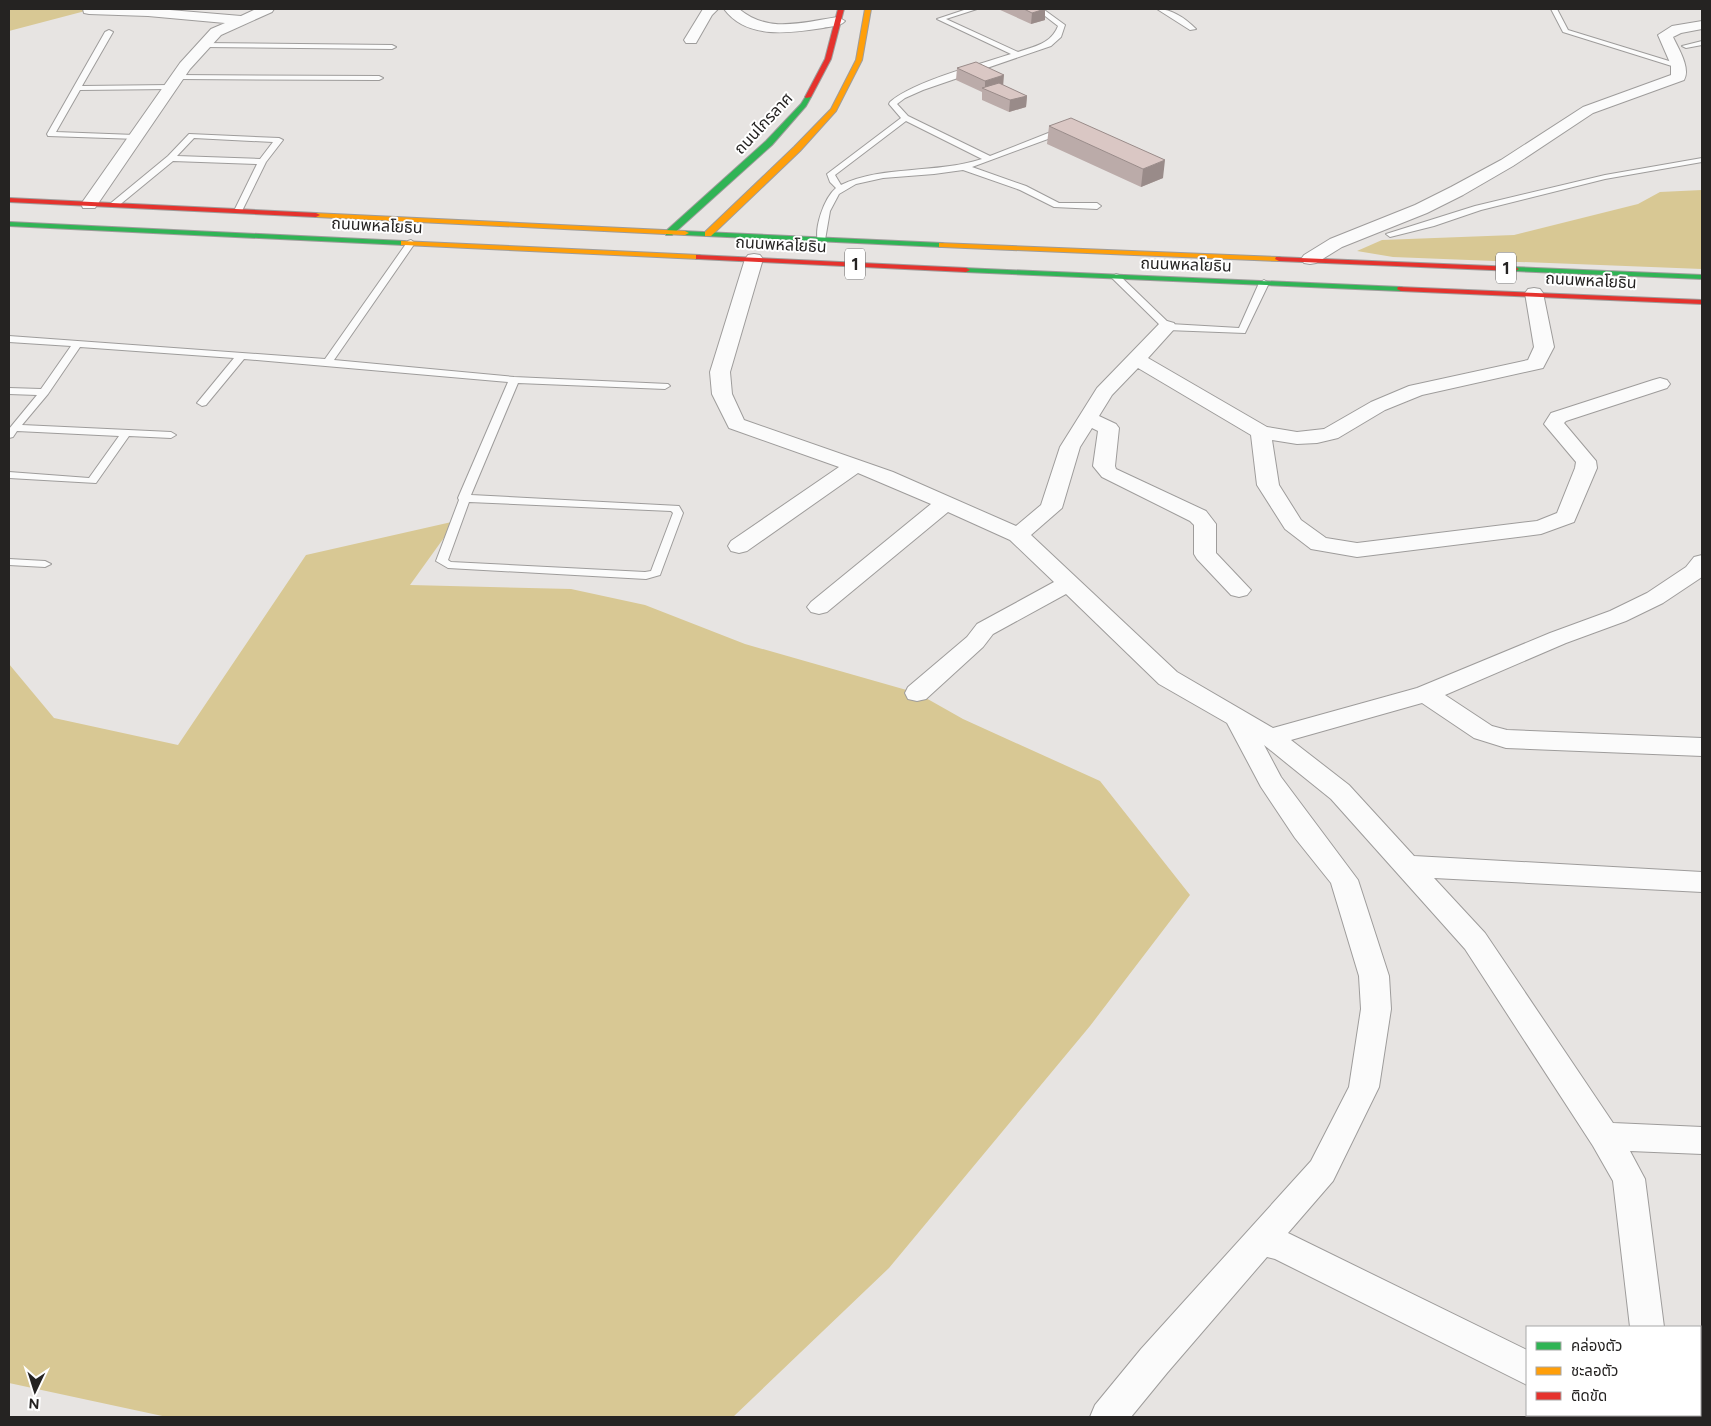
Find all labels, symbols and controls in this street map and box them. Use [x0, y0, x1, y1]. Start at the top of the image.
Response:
street label: ถนนไกรลาศ [730, 89, 797, 158]
street label: ถนนพหลโยธิน [331, 214, 423, 237]
street label: ถนนพหลโยธิน [735, 233, 827, 256]
road number: 1 [845, 248, 865, 280]
road number: 1 [1496, 252, 1516, 284]
street label: ถนนพหลโยธิน [1140, 253, 1232, 276]
street label: ถนนพหลโยธิน [1545, 269, 1637, 292]
legend [1526, 1326, 1701, 1416]
text: คล่องตัว [1571, 1337, 1622, 1355]
text: ชะลอตัว [1571, 1362, 1618, 1380]
north arrow [10, 1366, 60, 1416]
text: ติดขัด [1571, 1387, 1607, 1405]
text: N [28, 1395, 40, 1412]

